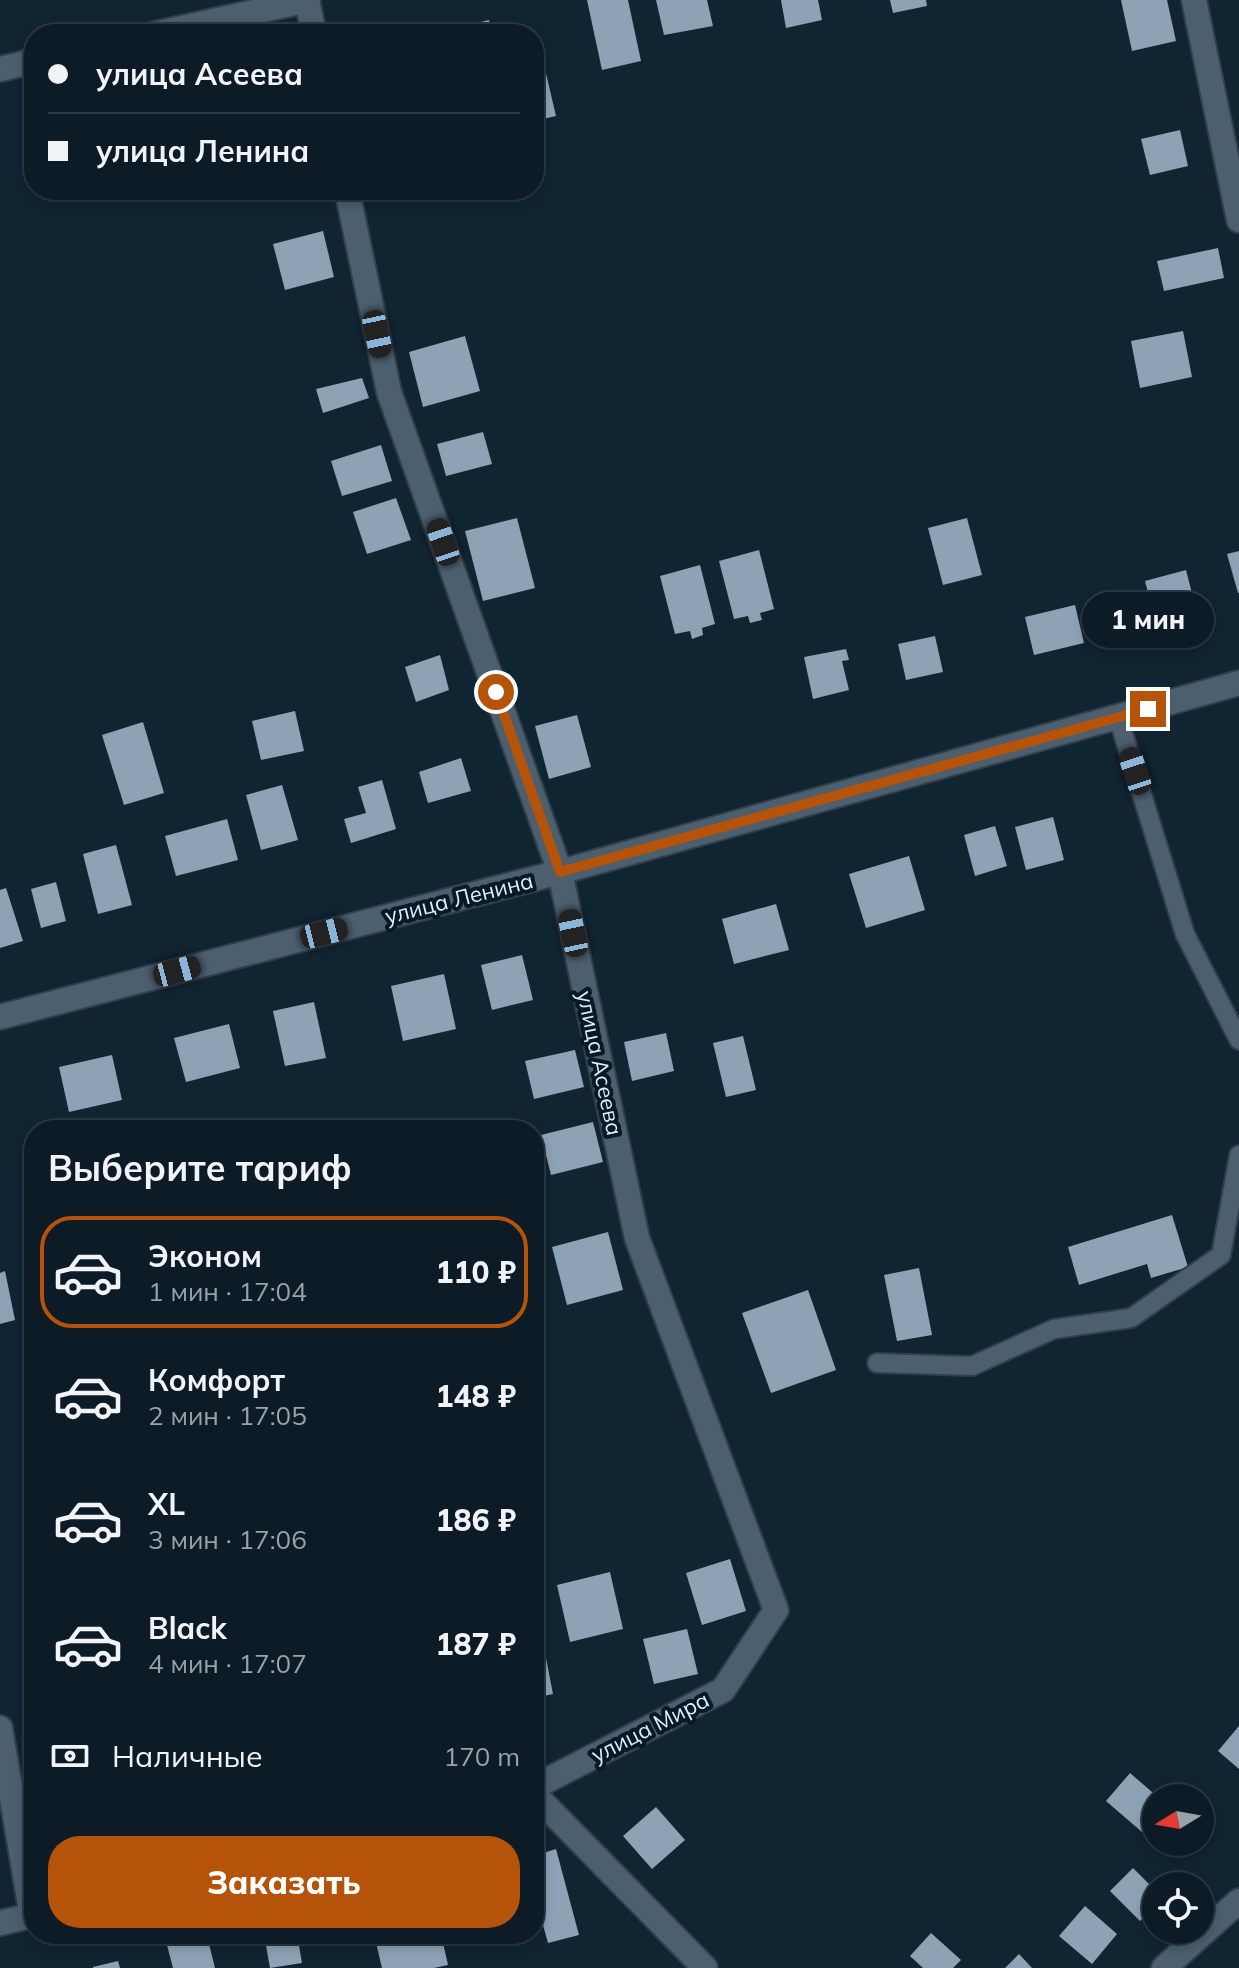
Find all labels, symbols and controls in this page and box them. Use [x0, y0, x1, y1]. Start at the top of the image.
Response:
text: улица Асеева [96, 55, 303, 93]
text: улица Ленина [96, 132, 309, 170]
car [360, 308, 394, 360]
car [424, 515, 462, 569]
callout: 1 мин [1082, 593, 1214, 649]
text: 1 мин [1111, 603, 1185, 636]
route start [478, 674, 514, 710]
route end [1130, 691, 1166, 727]
car [1116, 744, 1154, 798]
street label: улица Ленина [382, 866, 536, 930]
car [556, 907, 590, 959]
car [298, 916, 350, 950]
car [151, 953, 203, 989]
street label: улица Асеева [571, 988, 629, 1138]
text: Выберите тариф [48, 1145, 352, 1190]
icon: car [52, 1236, 124, 1308]
text: Эконом [148, 1237, 262, 1275]
text: 110 ₽ [436, 1253, 516, 1291]
text: 1 мин · 17:04 [148, 1275, 307, 1308]
icon: car [52, 1360, 124, 1432]
text: Комфорт [148, 1361, 285, 1399]
text: 148 ₽ [436, 1377, 516, 1415]
text: 2 мин · 17:05 [148, 1399, 307, 1432]
icon: car [52, 1484, 124, 1556]
text: XL [148, 1485, 185, 1523]
text: 186 ₽ [436, 1501, 516, 1539]
text: 3 мин · 17:06 [148, 1523, 307, 1556]
icon: car [52, 1608, 124, 1680]
text: Black [148, 1609, 227, 1647]
text: 187 ₽ [436, 1625, 516, 1663]
text: 4 мин · 17:07 [148, 1647, 307, 1680]
street label: улица Мира [586, 1685, 714, 1769]
icon: cash [48, 1734, 92, 1778]
text: Наличные [112, 1737, 263, 1775]
text: 170 m [444, 1740, 520, 1773]
north arrow [1142, 1784, 1214, 1856]
map controls [1142, 1784, 1214, 1944]
button: Заказать [48, 1836, 520, 1928]
button: locate [1142, 1872, 1214, 1944]

